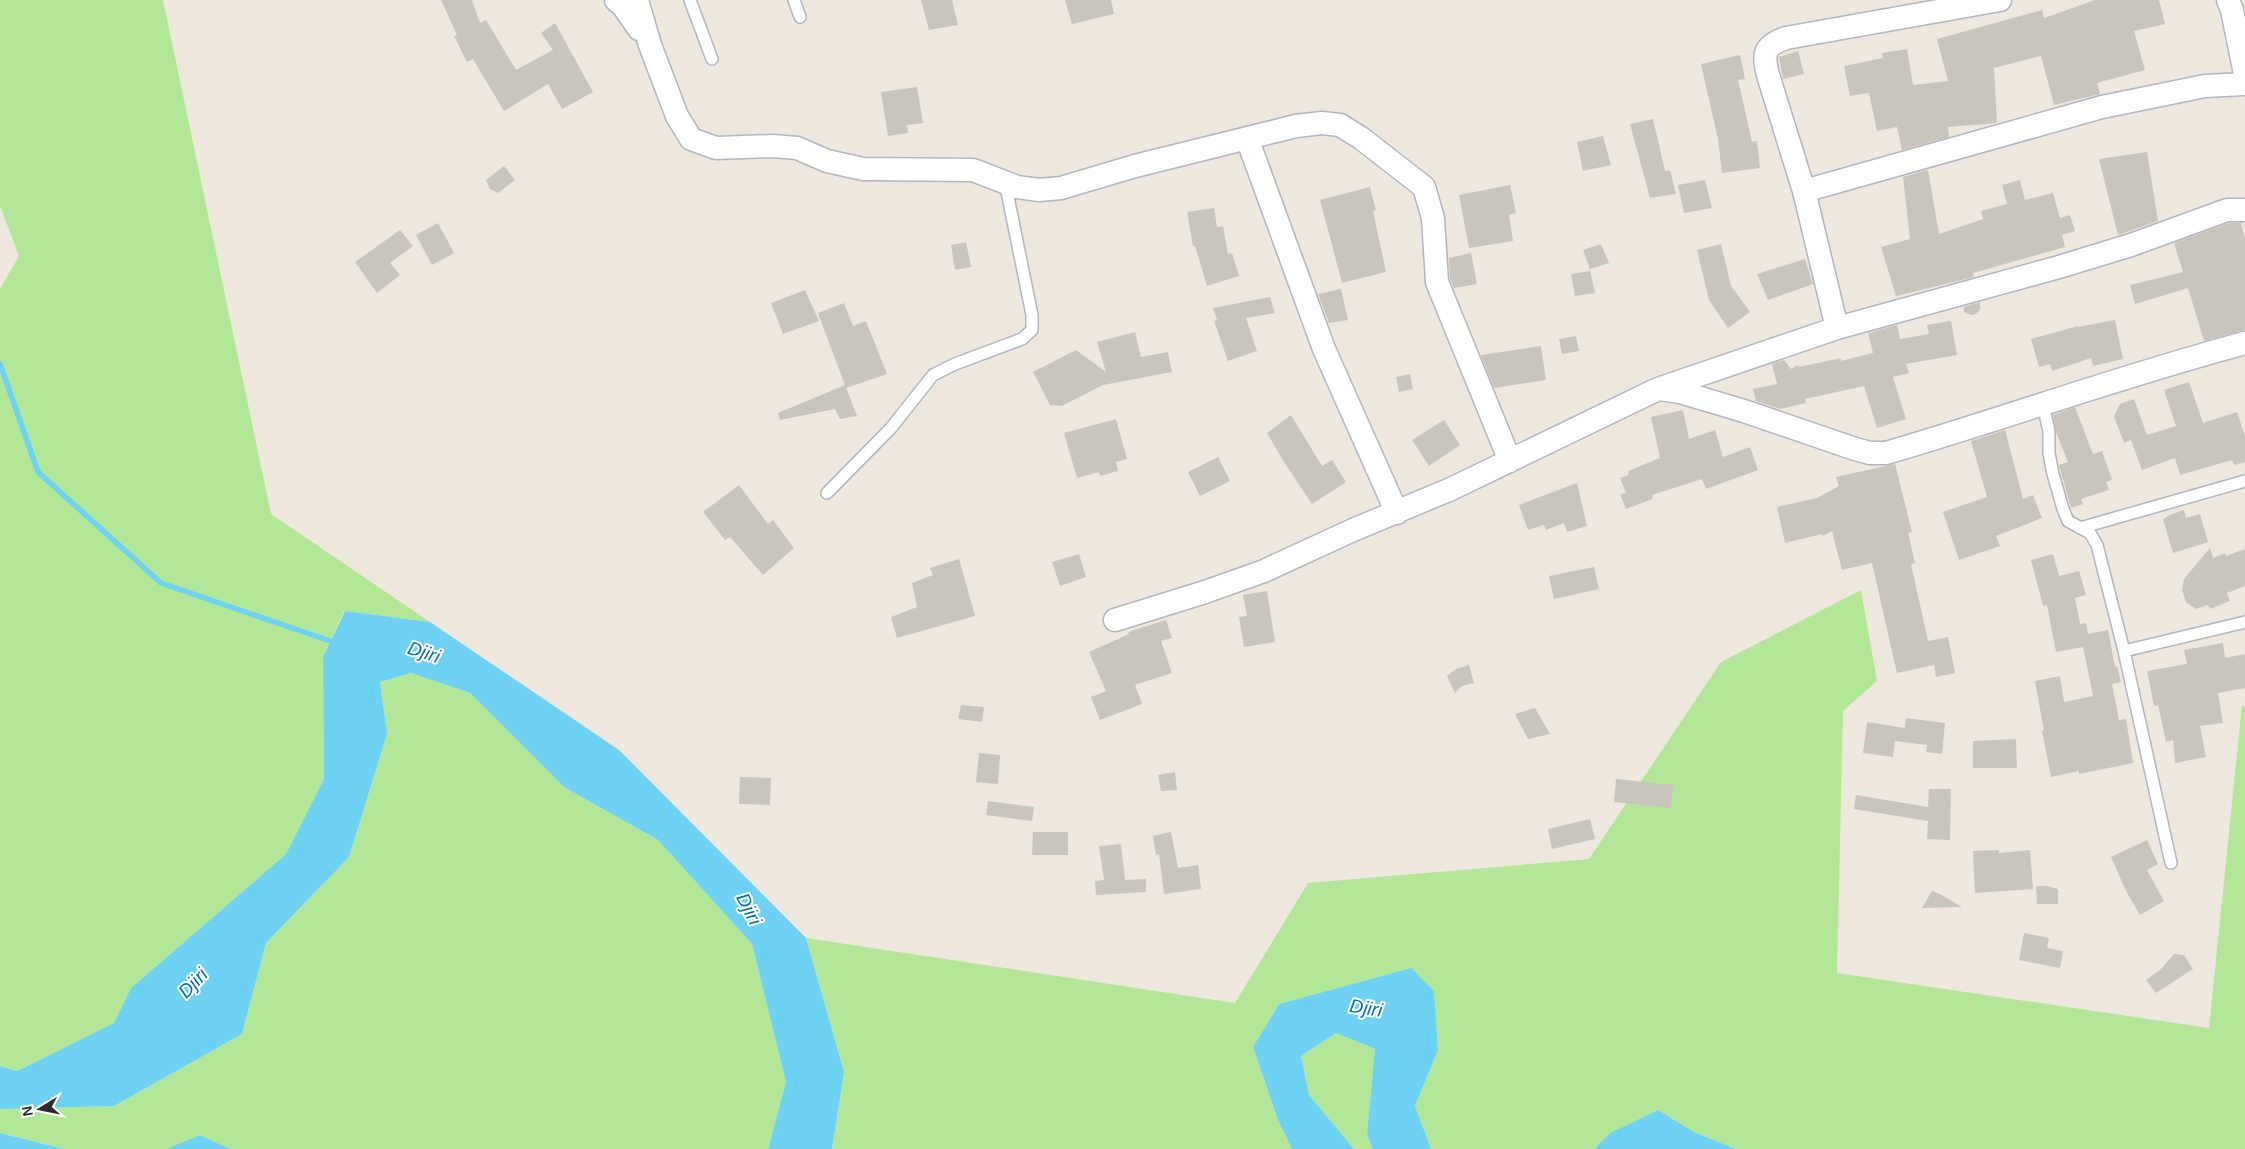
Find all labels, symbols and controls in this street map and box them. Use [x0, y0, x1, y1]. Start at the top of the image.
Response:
water label: Djiri [405, 637, 444, 667]
water label: Djiri [732, 890, 766, 929]
water label: Djiri [174, 963, 212, 1002]
water label: Djiri [1348, 995, 1385, 1021]
north arrow [15, 1084, 65, 1134]
text: N [18, 1105, 36, 1118]

